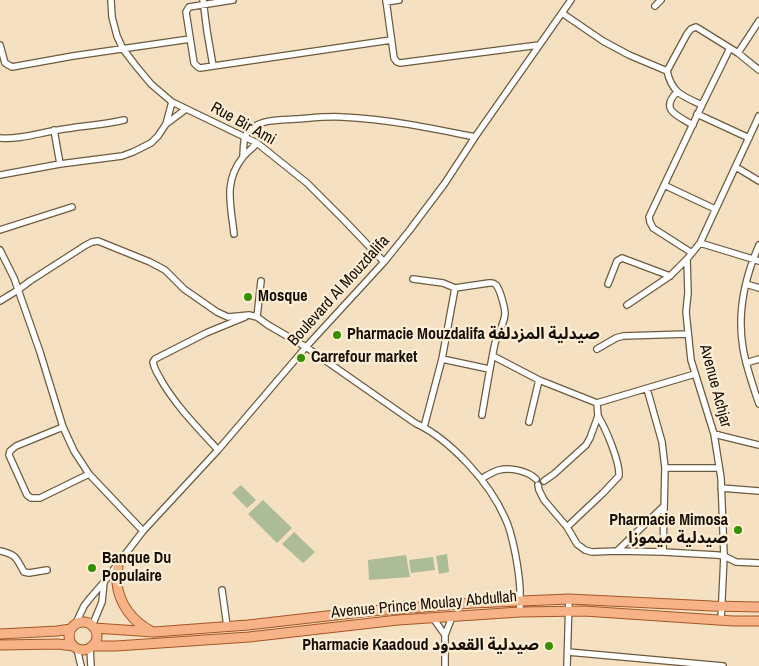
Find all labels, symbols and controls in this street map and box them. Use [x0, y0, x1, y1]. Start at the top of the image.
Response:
street label: Rue Bir Ami [207, 98, 279, 150]
street label: Boulevard Al Mouzdalifa [284, 232, 394, 350]
place label: Mosque [258, 287, 308, 307]
marker: Mosque [242, 291, 254, 303]
place label: Pharmacie Mouzdalifa صيدلية المزدلفة [347, 325, 600, 345]
marker: Pharmacie Mouzdalifa صيدلية المزدلفة [331, 329, 343, 341]
street label: Avenue Achjar [695, 342, 735, 430]
place label: Carrefour market [311, 348, 417, 368]
marker: Carrefour market [295, 352, 307, 364]
place label: Pharmacie Mimosa صيدلية ميموزا [609, 511, 728, 549]
marker: Pharmacie Mimosa صيدلية ميموزا [732, 524, 744, 536]
place label: Banque Du Populaire [102, 549, 171, 587]
marker: Banque Du Populaire [86, 562, 98, 574]
street label: Avenue Prince Moulay Abdullah [330, 587, 518, 623]
place label: Pharmacie Kaadoud صيدلية القعدود [302, 636, 539, 656]
marker: Pharmacie Kaadoud صيدلية القعدود [543, 640, 555, 652]

